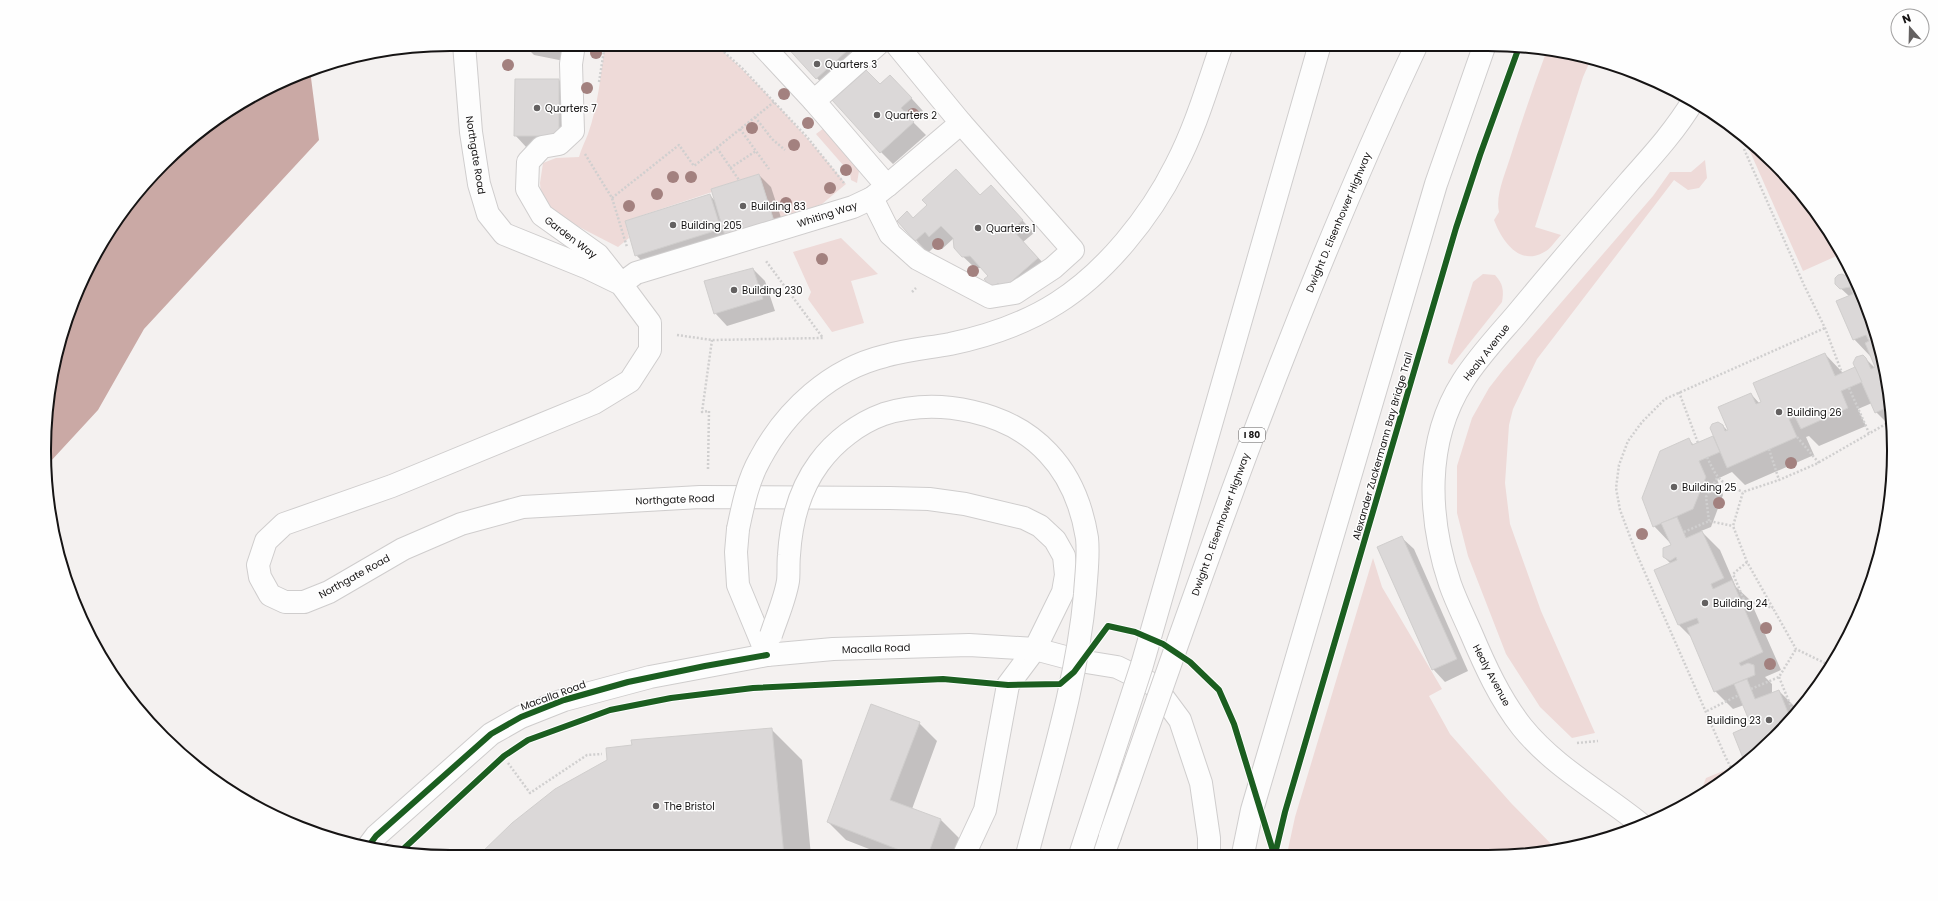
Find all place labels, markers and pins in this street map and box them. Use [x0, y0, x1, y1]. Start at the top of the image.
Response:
place label: Quarters 3 [825, 57, 877, 72]
marker: Quarters 3 [812, 59, 822, 69]
place label: Quarters 7 [545, 101, 597, 116]
marker: Quarters 7 [532, 103, 542, 113]
place label: Quarters 2 [885, 108, 937, 123]
marker: Quarters 2 [872, 110, 882, 120]
place label: Building 83 [751, 199, 806, 214]
marker: Building 83 [738, 201, 748, 211]
place label: Building 205 [681, 218, 742, 233]
marker: Building 205 [668, 220, 678, 230]
place label: Quarters 1 [986, 221, 1035, 236]
marker: Quarters 1 [973, 223, 983, 233]
place label: Building 230 [742, 283, 802, 298]
marker: Building 230 [729, 285, 739, 295]
place label: Building 26 [1787, 405, 1842, 420]
marker: Building 26 [1774, 407, 1784, 417]
place label: Building 25 [1682, 480, 1737, 495]
marker: Building 25 [1669, 482, 1679, 492]
place label: Building 24 [1713, 596, 1768, 611]
marker: Building 24 [1700, 598, 1710, 608]
place label: Building 23 [1707, 713, 1761, 728]
marker: Building 23 [1764, 715, 1774, 725]
place label: The Bristol [664, 799, 715, 814]
marker: The Bristol [651, 801, 661, 811]

